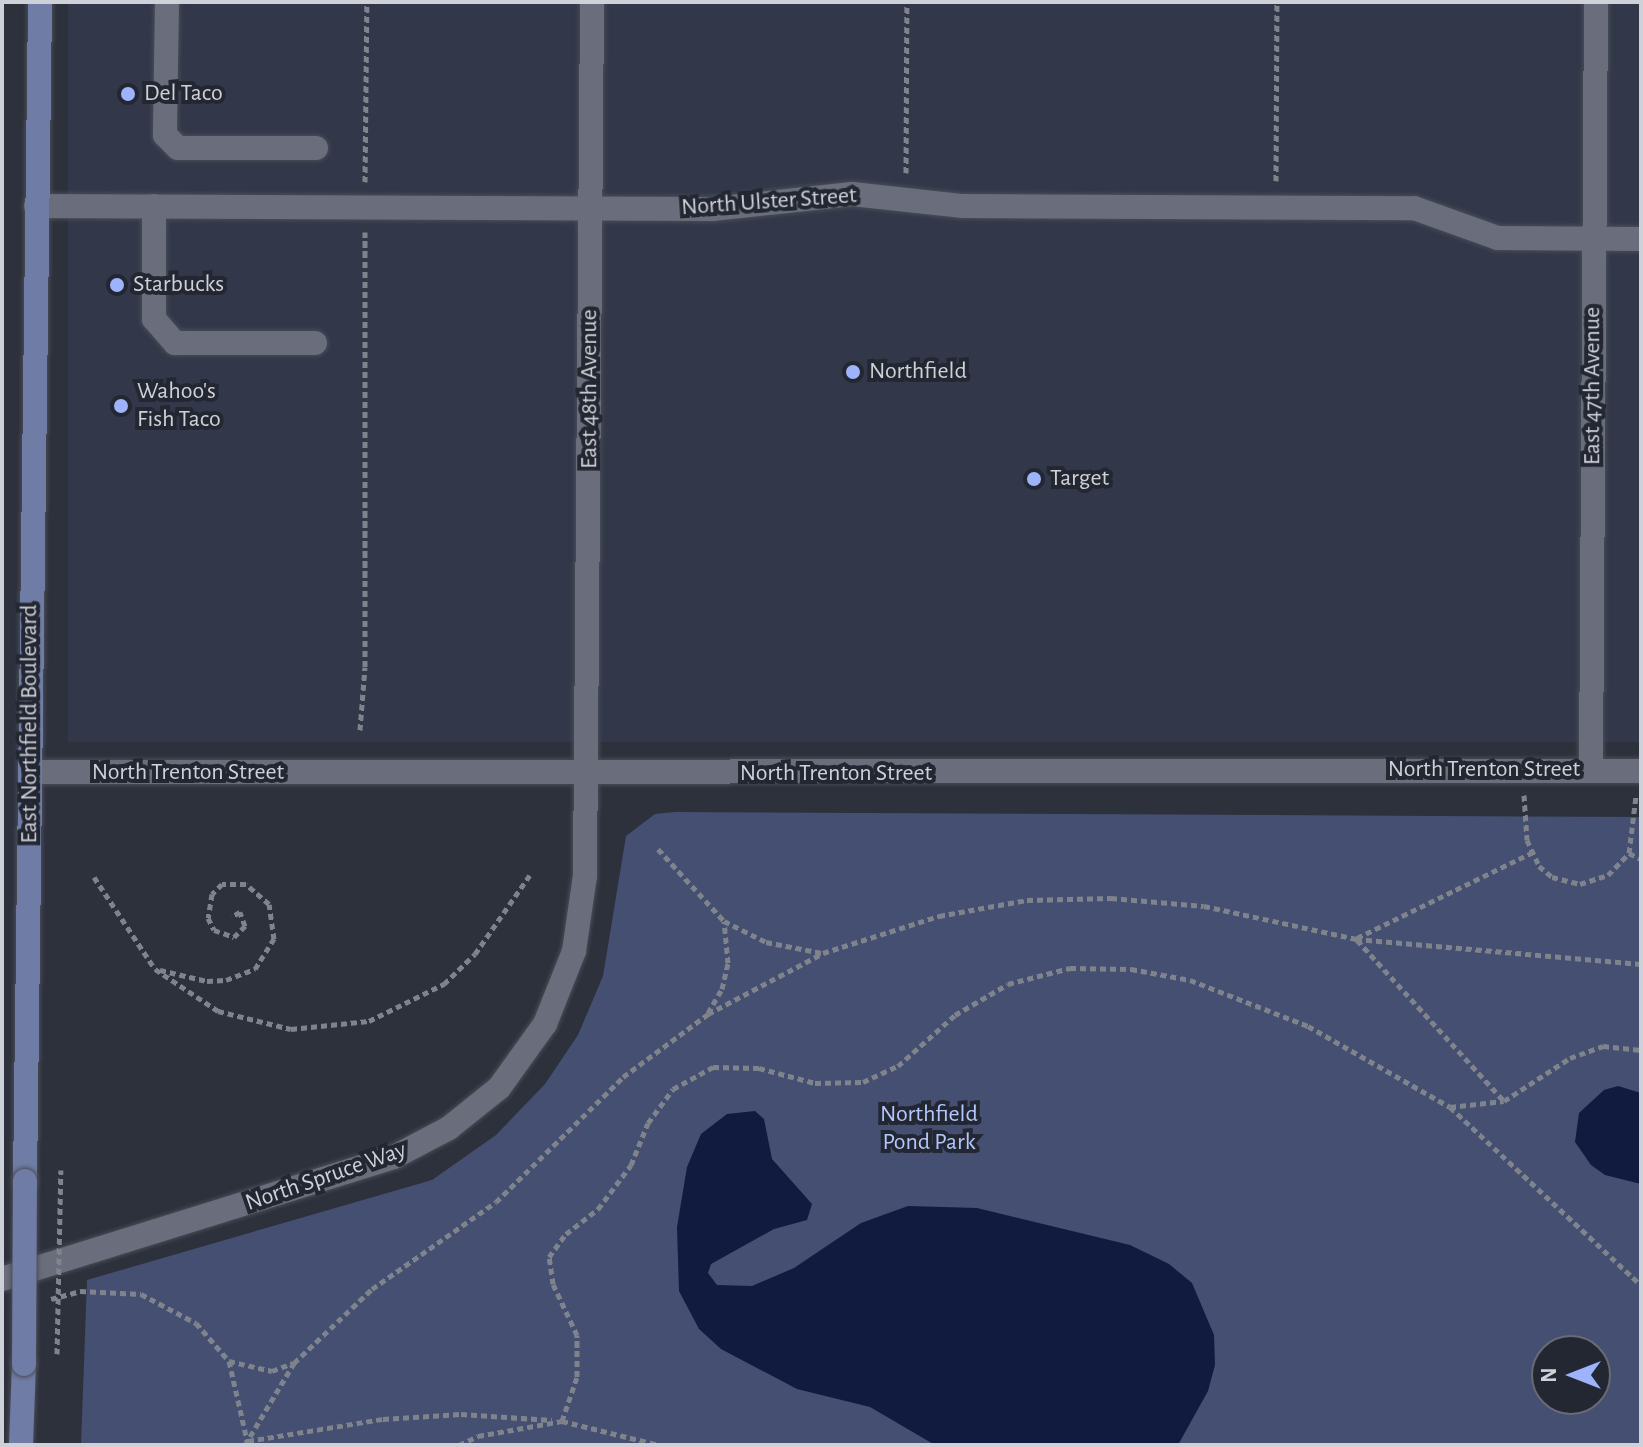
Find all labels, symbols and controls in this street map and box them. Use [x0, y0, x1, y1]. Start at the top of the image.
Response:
place label: Del Taco [144, 80, 223, 108]
marker: Del Taco [119, 85, 137, 103]
street label: North Ulster Street [680, 182, 858, 222]
place label: Starbucks [133, 271, 224, 299]
marker: Starbucks [108, 276, 126, 294]
street label: East 47th Avenue [1579, 307, 1607, 465]
street label: East 48th Avenue [576, 309, 604, 469]
place label: Northfield [869, 358, 967, 386]
marker: Northfield [844, 363, 862, 381]
place label: Wahoo's Fish Taco [137, 378, 221, 434]
marker: Wahoo's Fish Taco [112, 397, 130, 415]
place label: Target [1050, 465, 1109, 493]
marker: Target [1025, 470, 1043, 488]
street label: East Northfield Boulevard [16, 605, 44, 843]
street label: North Trenton Street [1388, 756, 1580, 784]
street label: North Trenton Street [92, 759, 284, 787]
street label: North Trenton Street [740, 760, 932, 788]
park label: Northfield Pond Park [880, 1101, 978, 1157]
street label: North Spruce Way [242, 1136, 410, 1218]
north arrow [1531, 1335, 1611, 1415]
text: N [1538, 1367, 1560, 1383]

